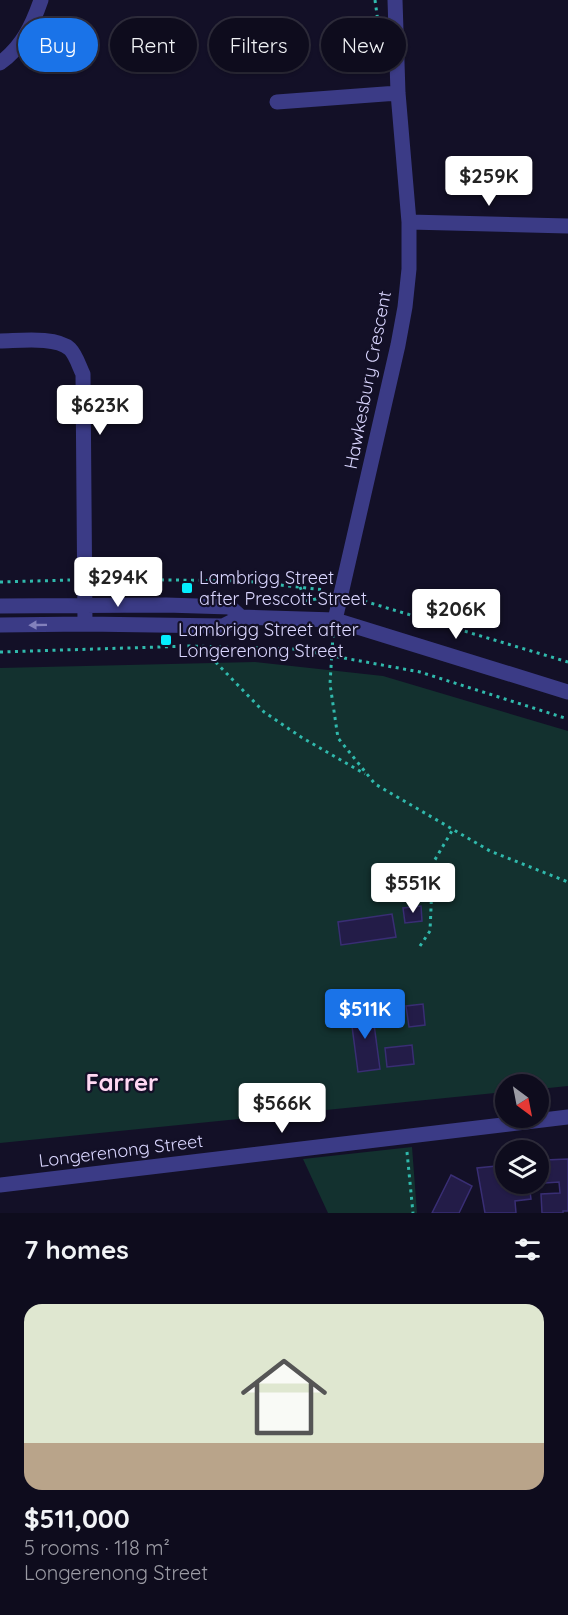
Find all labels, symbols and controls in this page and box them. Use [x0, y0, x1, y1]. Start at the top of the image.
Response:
chip: Buy [18, 18, 98, 72]
chip: Rent [110, 18, 197, 72]
chip: Filters [209, 18, 309, 72]
chip: New [321, 18, 406, 72]
pin: $259K [447, 156, 531, 207]
text: $259K [459, 163, 519, 188]
street label: Hawkesbury Crescent [339, 289, 396, 471]
pin: $623K [58, 385, 142, 436]
text: $623K [71, 392, 129, 417]
pin: $294K [76, 557, 160, 608]
text: $294K [88, 564, 148, 589]
place label: Lambrigg Street after Prescott Street [199, 566, 367, 610]
marker: Lambrigg Street after Prescott Street [180, 581, 194, 595]
pin: $206K [414, 589, 498, 640]
text: $206K [426, 596, 486, 621]
place label: Lambrigg Street after Longerenong Street [178, 618, 359, 662]
one-way arrow [29, 620, 48, 630]
marker: Lambrigg Street after Longerenong Street [159, 633, 173, 647]
pin: $551K [371, 863, 455, 914]
text: $551K [385, 870, 441, 895]
pin: $511K [323, 989, 407, 1040]
text: $511K [339, 996, 391, 1021]
district label: Farrer [86, 1067, 158, 1097]
north arrow [495, 1074, 549, 1128]
map controls [495, 1074, 549, 1194]
pin: $566K [240, 1083, 324, 1134]
text: $566K [253, 1090, 311, 1115]
street label: Longerenong Street [37, 1129, 205, 1172]
button: layers [495, 1140, 549, 1194]
text: 7 homes [24, 1233, 129, 1266]
icon: filters [511, 1233, 544, 1266]
icon: home [230, 1343, 338, 1451]
text: $511,000 [24, 1502, 130, 1535]
text: 5 rooms · 118 m² [24, 1535, 170, 1560]
text: Longerenong Street [24, 1560, 208, 1585]

